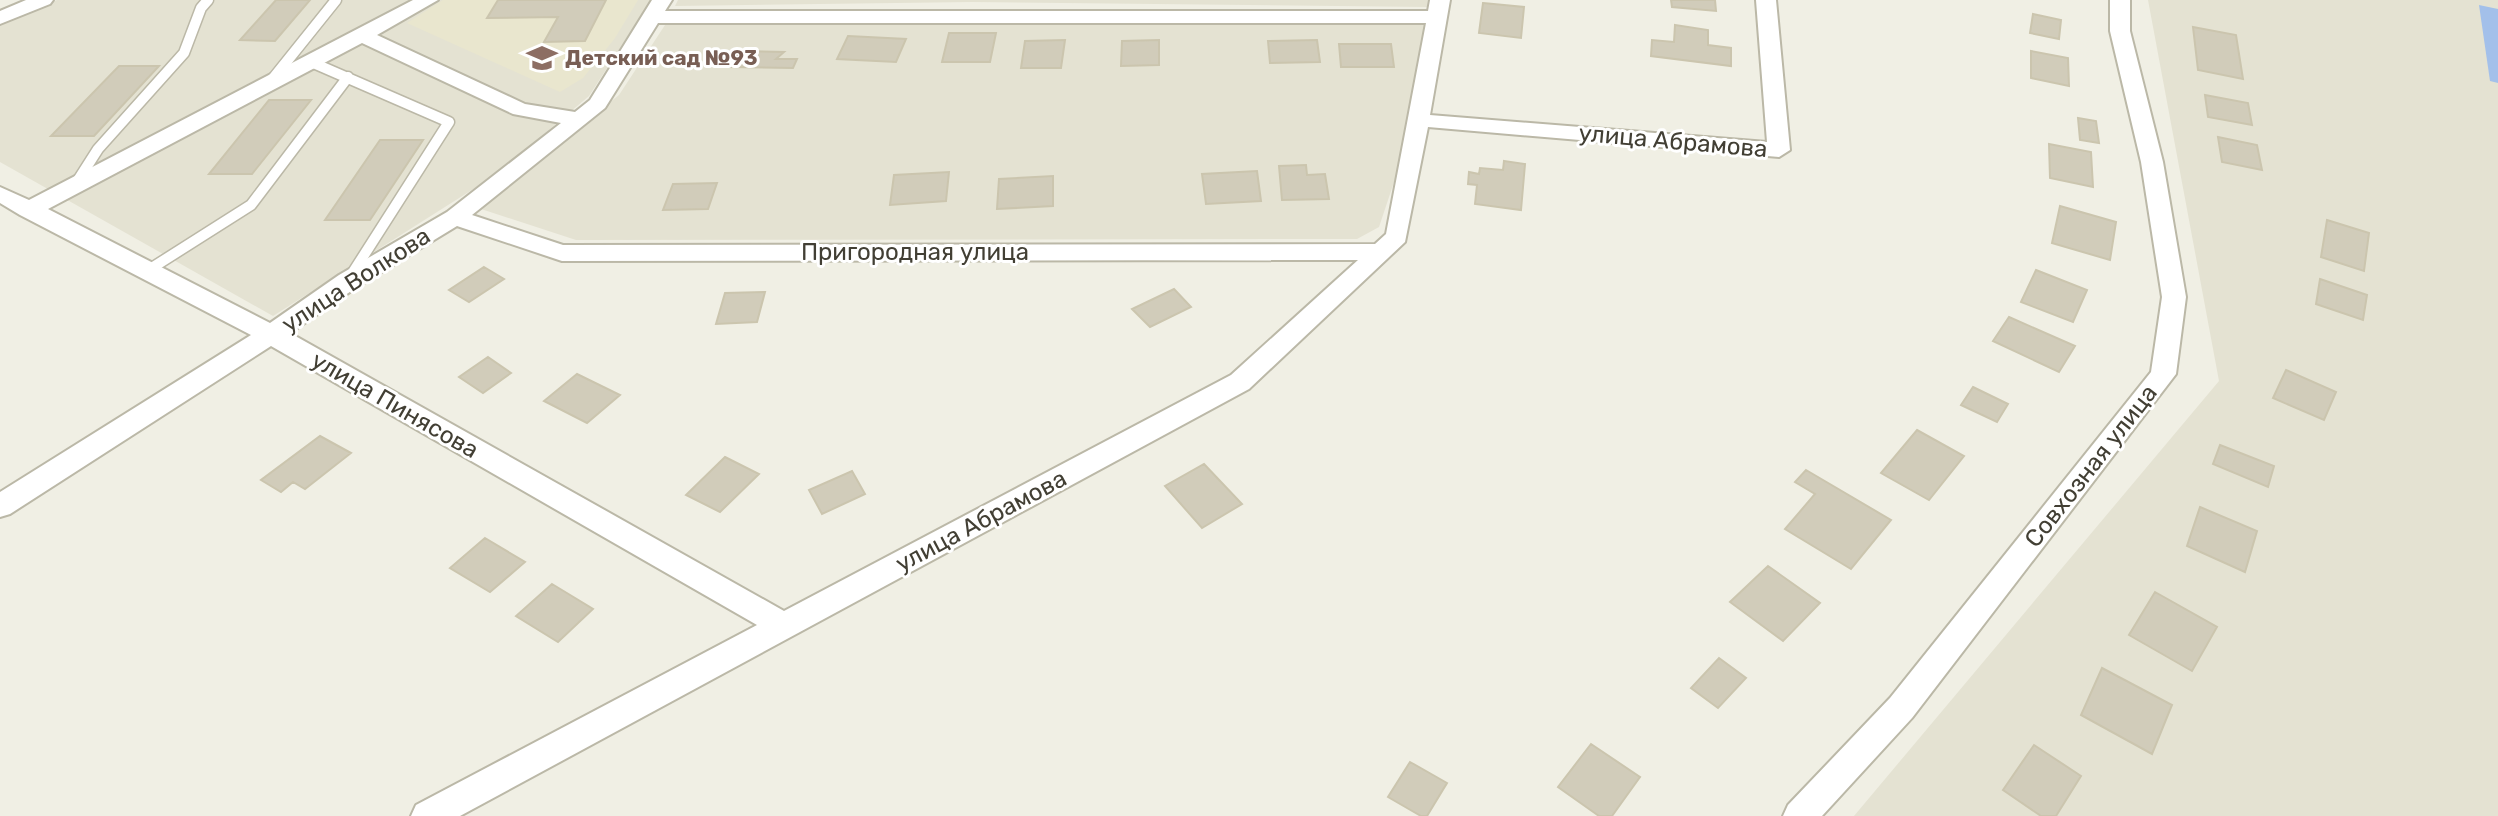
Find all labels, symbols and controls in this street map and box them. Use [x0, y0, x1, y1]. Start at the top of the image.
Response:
school or university icon: Детский сад №93 [525, 41, 559, 75]
place label: Детский сад №93 [565, 45, 758, 70]
street label: улица Абрамова [1577, 119, 1769, 163]
street label: улица Волкова [277, 222, 435, 338]
street label: Пригородная улица [801, 238, 1029, 266]
street label: улица Пинясова [307, 346, 483, 464]
street label: Совхозная улица [2019, 379, 2163, 553]
street label: улица Абрамова [891, 464, 1071, 578]

